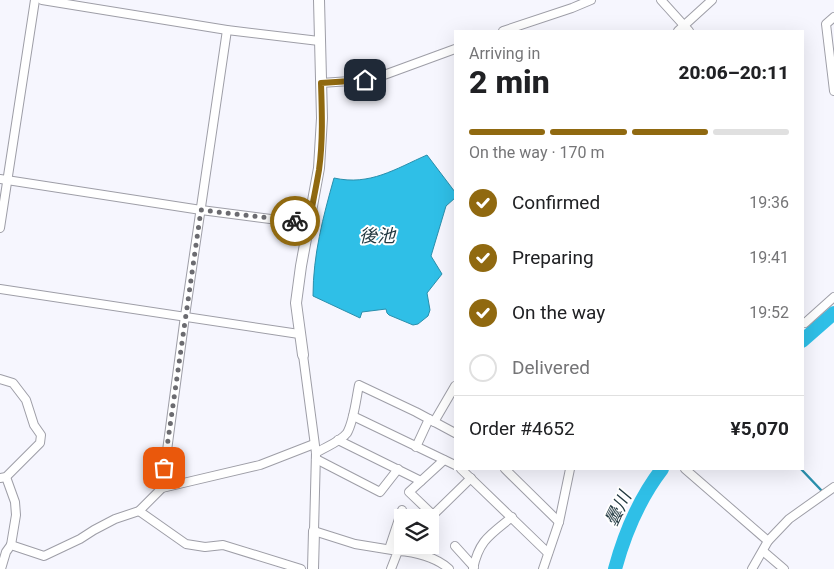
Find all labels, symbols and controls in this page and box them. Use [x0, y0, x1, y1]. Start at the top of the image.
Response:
text: Arriving in [469, 44, 540, 63]
pin [344, 59, 386, 101]
text: 20:06–20:11 [678, 61, 789, 84]
text: 2 min [469, 63, 550, 101]
icon: home [351, 66, 379, 94]
text: On the way · 170 m [469, 143, 605, 162]
icon: check [469, 189, 497, 217]
text: Confirmed [512, 191, 600, 214]
text: 19:36 [749, 193, 789, 212]
courier [270, 196, 320, 246]
icon: bike [281, 207, 309, 235]
water label: 後池 [359, 225, 397, 246]
icon: check [469, 244, 497, 272]
text: Preparing [512, 246, 594, 269]
text: 19:41 [749, 248, 789, 267]
icon: check [469, 299, 497, 327]
text: On the way [512, 301, 605, 324]
text: 19:52 [749, 303, 789, 322]
text: Delivered [512, 356, 590, 379]
text: Order #4652 [469, 417, 575, 440]
text: ¥5,070 [731, 417, 789, 440]
pin [143, 447, 185, 489]
icon: bag [150, 454, 178, 482]
water label: 曇川 [600, 486, 636, 530]
map controls [394, 509, 439, 554]
button: layers [394, 509, 439, 554]

